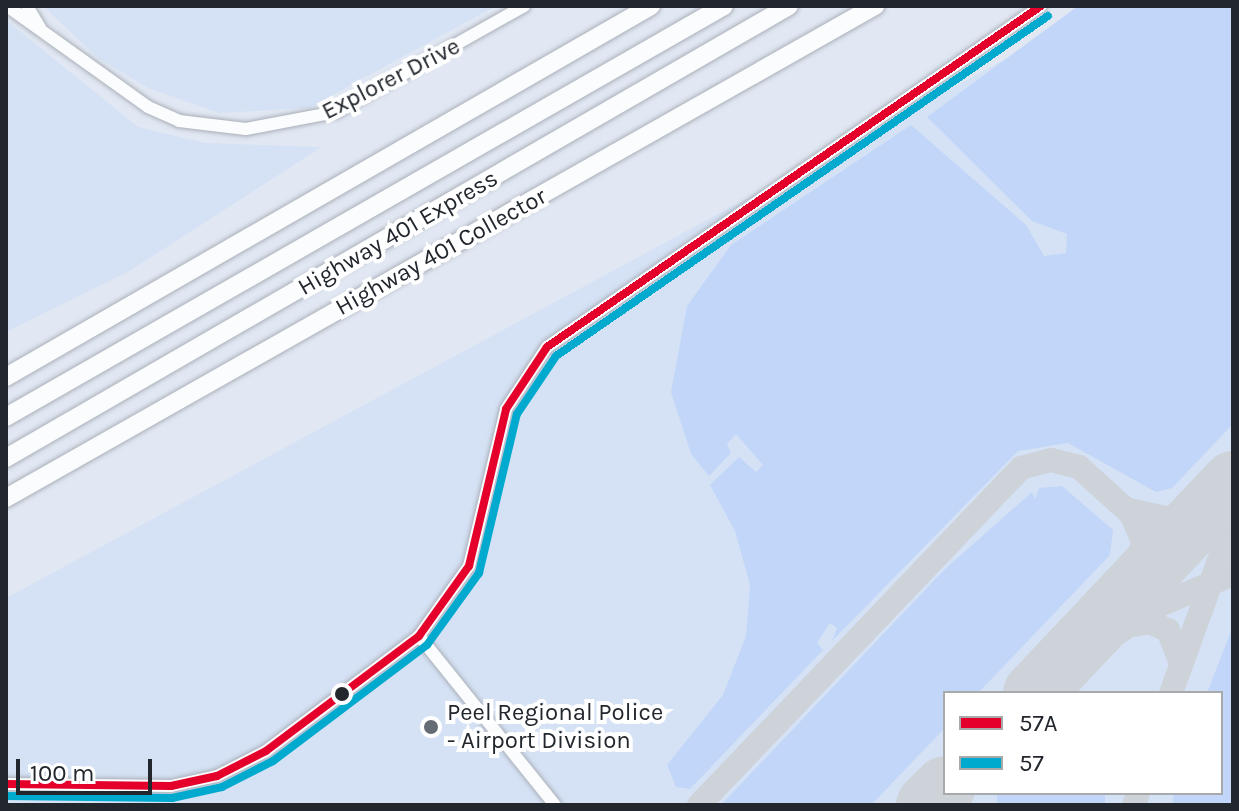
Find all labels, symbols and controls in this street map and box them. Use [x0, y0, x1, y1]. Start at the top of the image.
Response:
street label: Explorer Drive [317, 32, 465, 126]
street label: Highway 401 Express [293, 164, 503, 302]
street label: Highway 401 Collector [330, 182, 552, 322]
unlabelled marker [334, 686, 350, 702]
legend [943, 691, 1223, 795]
place label: Peel Regional Police - Airport Division [447, 699, 663, 755]
text: 57A [1019, 709, 1058, 737]
marker: Peel Regional Police - Airport Division [422, 718, 440, 736]
scale bar [20, 743, 156, 793]
text: 57 [1019, 749, 1044, 777]
text: 100 m [30, 759, 95, 787]

